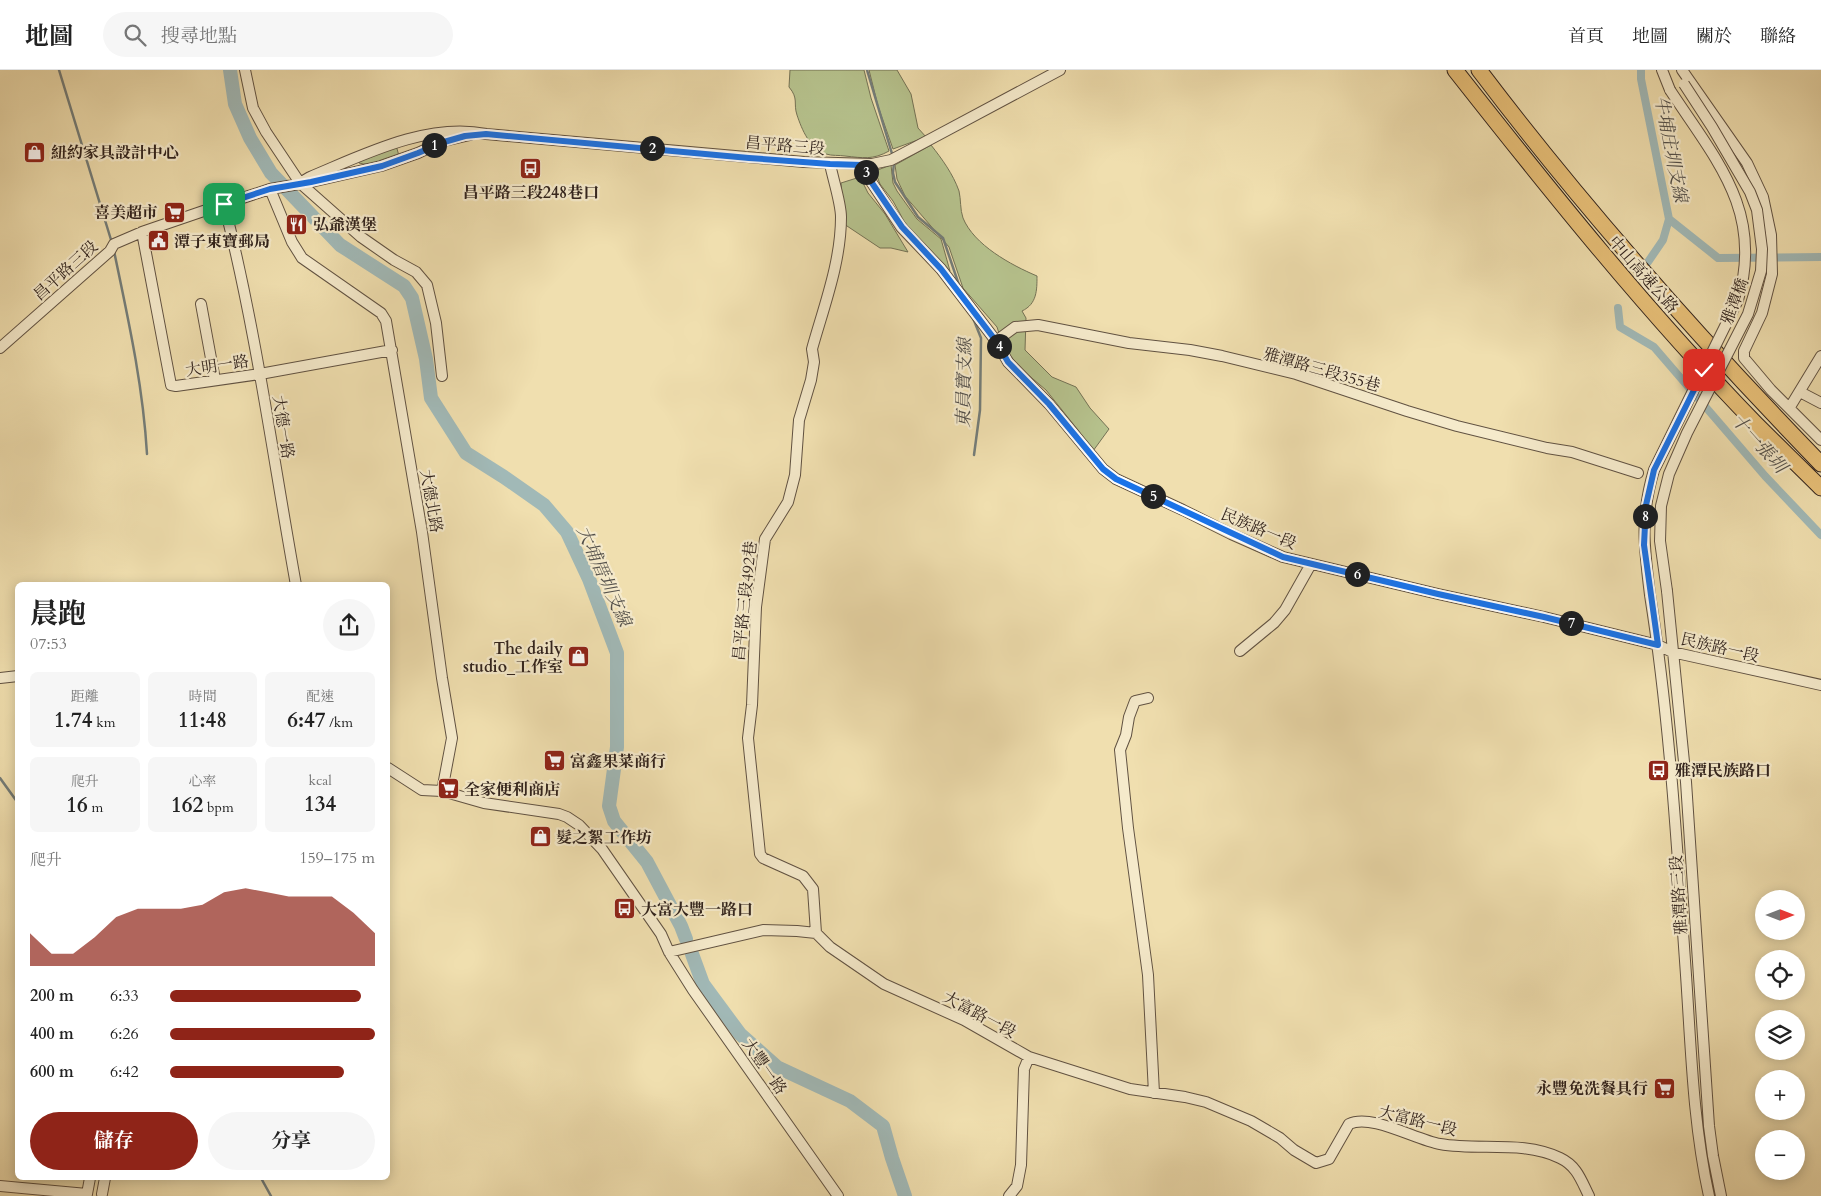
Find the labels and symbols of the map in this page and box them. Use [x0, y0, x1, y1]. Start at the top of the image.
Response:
water label: 牛埔庄圳支線 [1648, 94, 1693, 206]
pin: 1 [422, 132, 446, 158]
street label: 昌平路三段 [744, 132, 826, 160]
pin: 2 [640, 136, 664, 160]
shop icon: 紐約家具設計中心 [23, 140, 47, 164]
place label: 紐約家具設計中心 [51, 142, 179, 164]
bus stop icon: 昌平路三段248巷口 [519, 156, 543, 180]
pin: 3 [854, 160, 878, 184]
place label: 昌平路三段248巷口 [463, 182, 599, 204]
pin [203, 183, 245, 225]
supermarket icon: 喜美超市 [162, 200, 186, 224]
place label: 喜美超市 [94, 202, 158, 224]
restaurant icon: 弘爺漢堡 [285, 212, 309, 236]
place label: 弘爺漢堡 [313, 214, 377, 236]
public building icon: 潭子東寶郵局 [146, 229, 170, 253]
place label: 潭子東寶郵局 [174, 231, 270, 253]
street label: 中山高速公路 [1603, 231, 1683, 318]
street label: 昌平路三段 [29, 236, 103, 306]
street label: 雅潭橋 [1716, 275, 1754, 328]
pin: 4 [986, 334, 1012, 358]
water label: 東員寶支線 [951, 336, 978, 428]
street label: 雅潭路三段355巷 [1261, 343, 1383, 397]
pin [1683, 349, 1725, 391]
street label: 大明一路 [184, 350, 250, 382]
street label: 大德一路 [267, 394, 299, 460]
water label: 十一張圳 [1725, 408, 1794, 481]
street label: 大德北路 [415, 468, 447, 535]
pin: 5 [1140, 484, 1166, 508]
street label: 民族路一段 [1217, 503, 1300, 555]
pin: 8 [1632, 504, 1658, 528]
water label: 大埔厝圳支線 [570, 522, 638, 632]
street label: 昌平路三段492巷 [728, 540, 762, 662]
pin: 6 [1344, 562, 1370, 586]
pin: 7 [1558, 610, 1584, 636]
street label: 民族路一段 [1678, 628, 1761, 668]
place label: The daily studio_工作室 [463, 638, 563, 678]
shop icon: The daily studio_工作室 [567, 645, 591, 669]
supermarket icon: 富鑫果菜商行 [542, 749, 566, 773]
place label: 富鑫果菜商行 [570, 751, 666, 773]
bus stop icon: 雅潭民族路口 [1647, 758, 1671, 782]
place label: 雅潭民族路口 [1675, 760, 1771, 782]
supermarket icon: 全家便利商店 [436, 777, 460, 801]
place label: 全家便利商店 [464, 779, 560, 801]
shop icon: 髮之絮工作坊 [528, 825, 552, 849]
place label: 髮之絮工作坊 [556, 827, 652, 849]
street label: 雅潭路三段 [1665, 854, 1693, 936]
north arrow [1755, 890, 1805, 940]
bus stop icon: 大富大豐一路口 [613, 897, 637, 921]
place label: 大富大豐一路口 [641, 899, 753, 921]
street label: 大富路一段 [939, 986, 1020, 1043]
street label: 大豐一路 [737, 1034, 792, 1099]
supermarket icon: 永豐免洗餐具行 [1652, 1076, 1676, 1100]
place label: 永豐免洗餐具行 [1536, 1078, 1648, 1100]
street label: 大富路一段 [1376, 1101, 1459, 1141]

